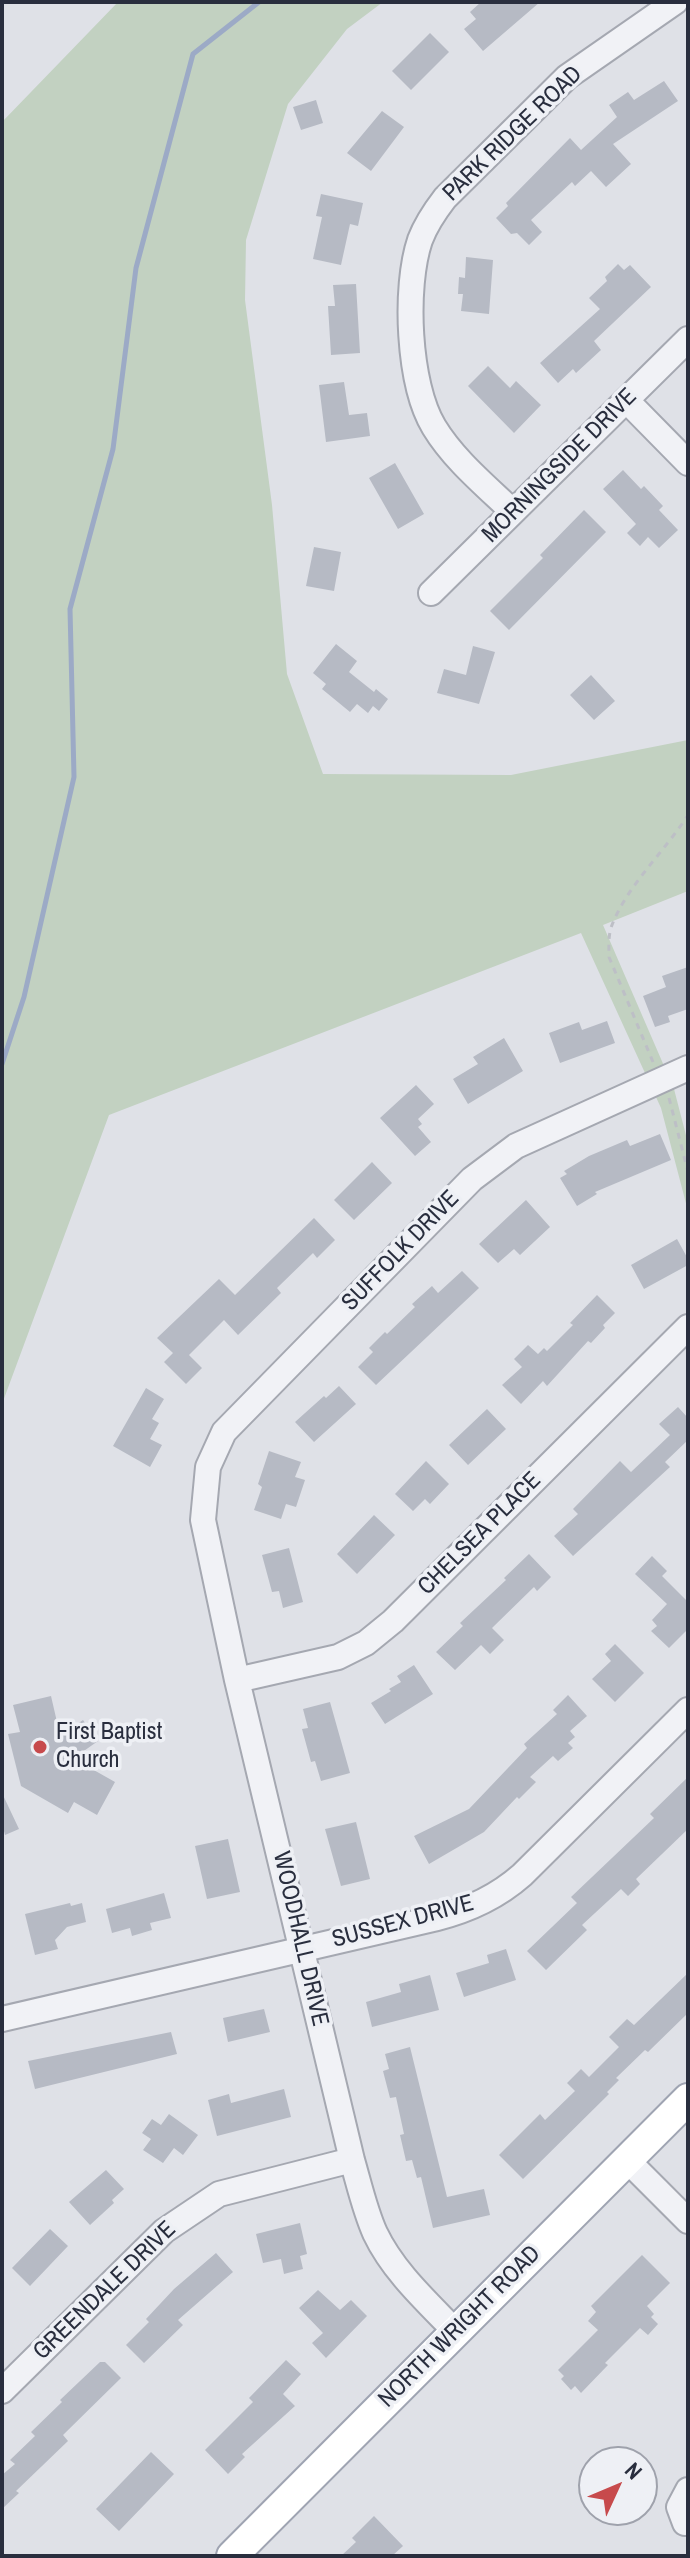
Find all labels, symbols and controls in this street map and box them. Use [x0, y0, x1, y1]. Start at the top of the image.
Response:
street label: PARK RIDGE ROAD [437, 60, 589, 208]
street label: MORNINGSIDE DRIVE [477, 383, 643, 549]
street label: SUFFOLK DRIVE [336, 1185, 466, 1317]
street label: CHELSEA PLACE [413, 1467, 547, 1601]
place label: First Baptist Church [56, 1719, 162, 1775]
marker: First Baptist Church [31, 1738, 49, 1756]
street label: WOODHALL DRIVE [266, 1849, 334, 2029]
street label: SUSSEX DRIVE [329, 1889, 477, 1955]
street label: GREENDALE DRIVE [28, 2216, 182, 2366]
street label: NORTH WRIGHT ROAD [373, 2240, 547, 2414]
north arrow [578, 2446, 658, 2526]
text: N [619, 2456, 649, 2486]

